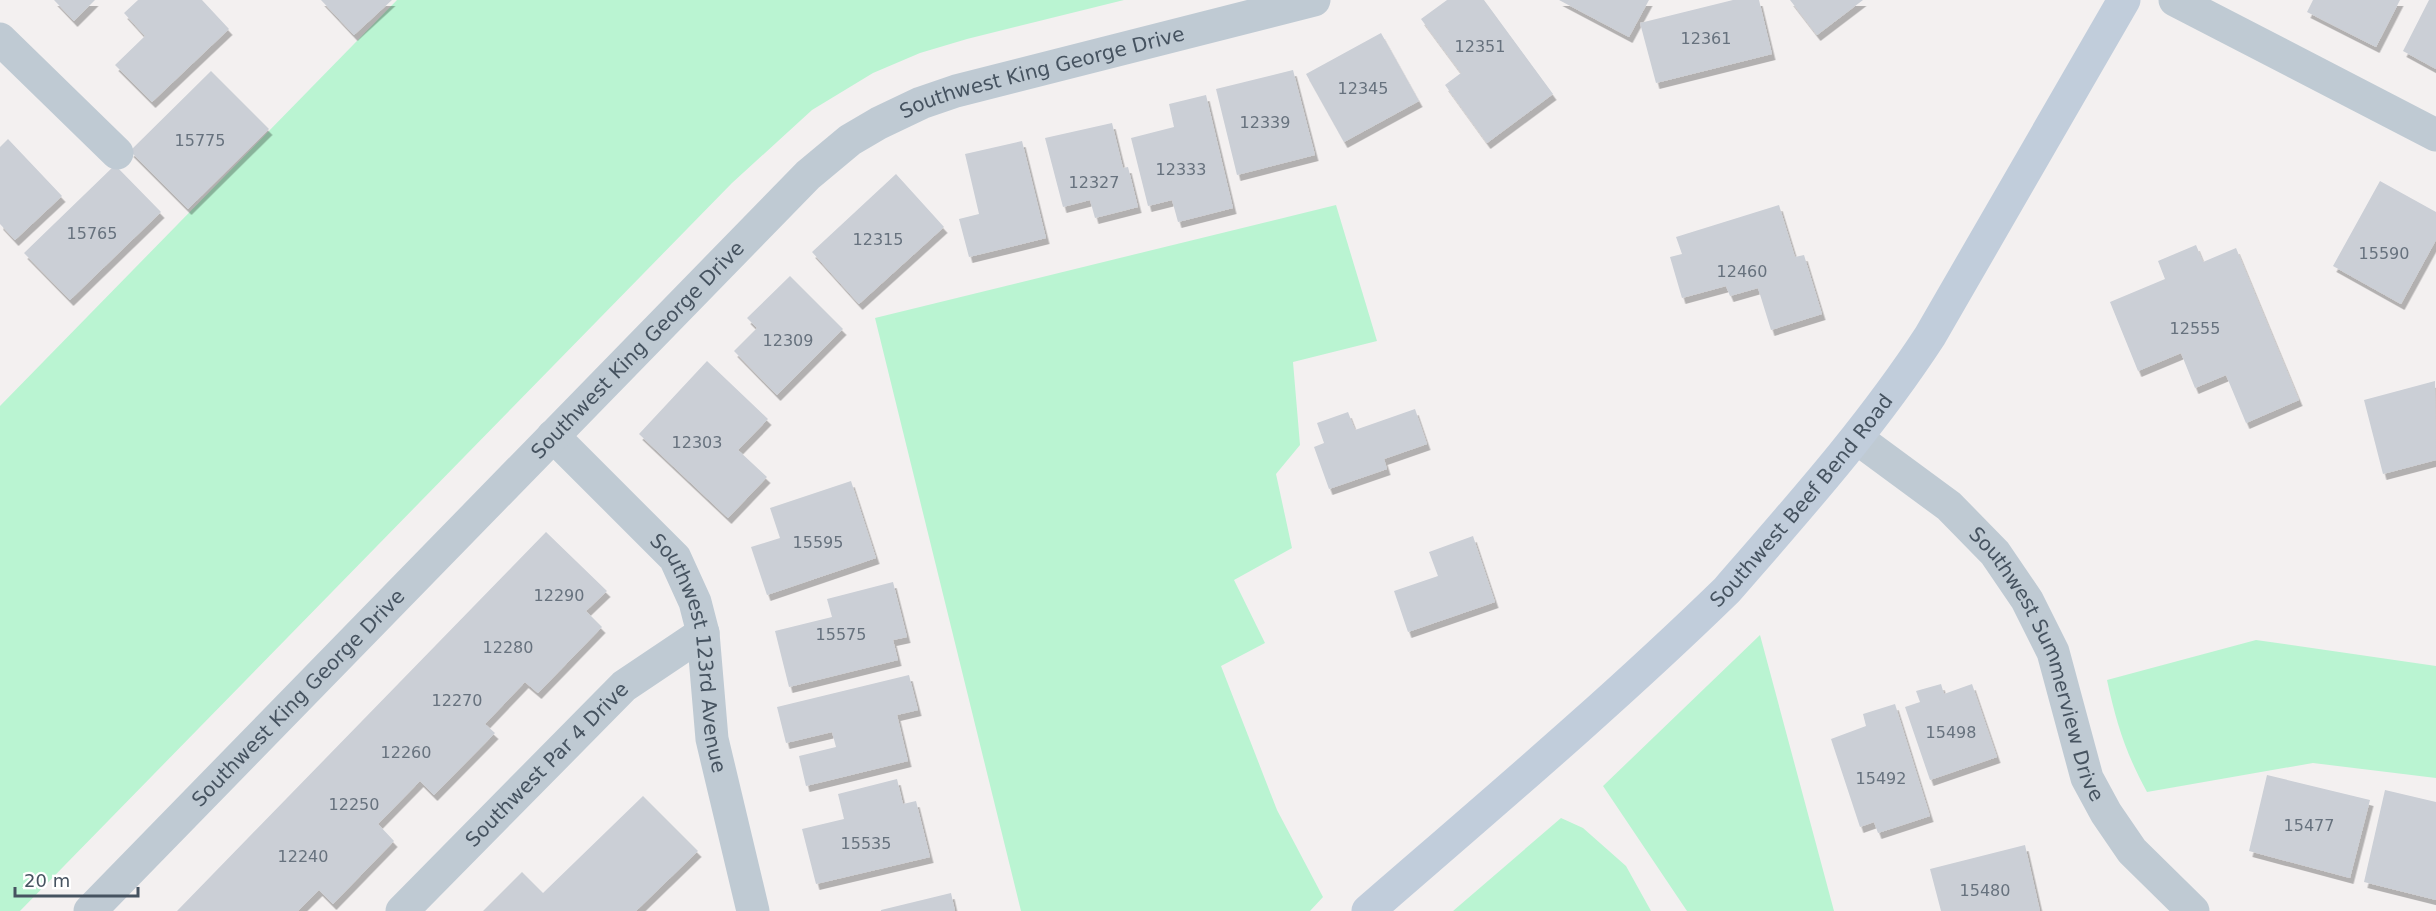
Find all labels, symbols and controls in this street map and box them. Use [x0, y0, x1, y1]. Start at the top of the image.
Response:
street label: Southwest King George Drive [896, 21, 1187, 123]
house number: 12361 [1681, 29, 1731, 48]
house number: 12351 [1455, 37, 1505, 56]
house number: 12345 [1338, 79, 1388, 98]
house number: 12339 [1240, 113, 1290, 132]
house number: 15775 [175, 131, 225, 150]
house number: 12333 [1156, 160, 1206, 179]
house number: 12327 [1069, 173, 1119, 192]
house number: 15765 [67, 224, 117, 243]
house number: 12315 [853, 230, 903, 249]
street label: Southwest King George Drive [526, 236, 749, 464]
house number: 15590 [2359, 244, 2409, 263]
house number: 12460 [1717, 262, 1767, 281]
house number: 12555 [2170, 319, 2220, 338]
house number: 12309 [763, 331, 813, 350]
street label: Southwest Beef Bend Road [1705, 389, 1898, 612]
house number: 12303 [672, 433, 722, 452]
street label: Southwest Summerview Drive [1964, 522, 2109, 806]
street label: Southwest 123rd Avenue [645, 528, 732, 775]
house number: 15595 [793, 533, 843, 552]
street label: Southwest King George Drive [187, 584, 410, 811]
house number: 12290 [534, 586, 584, 605]
house number: 15575 [816, 625, 866, 644]
house number: 12280 [483, 638, 533, 657]
street label: Southwest Par 4 Drive [460, 677, 633, 852]
house number: 12270 [432, 691, 482, 710]
house number: 15498 [1926, 723, 1976, 742]
house number: 12260 [381, 743, 431, 762]
house number: 15492 [1856, 769, 1906, 788]
house number: 12250 [329, 795, 379, 814]
house number: 15477 [2284, 816, 2334, 835]
house number: 15535 [841, 834, 891, 853]
house number: 12240 [278, 847, 328, 866]
scale bar [15, 860, 138, 898]
text: 20 m [24, 870, 70, 891]
house number: 15480 [1960, 881, 2010, 900]

